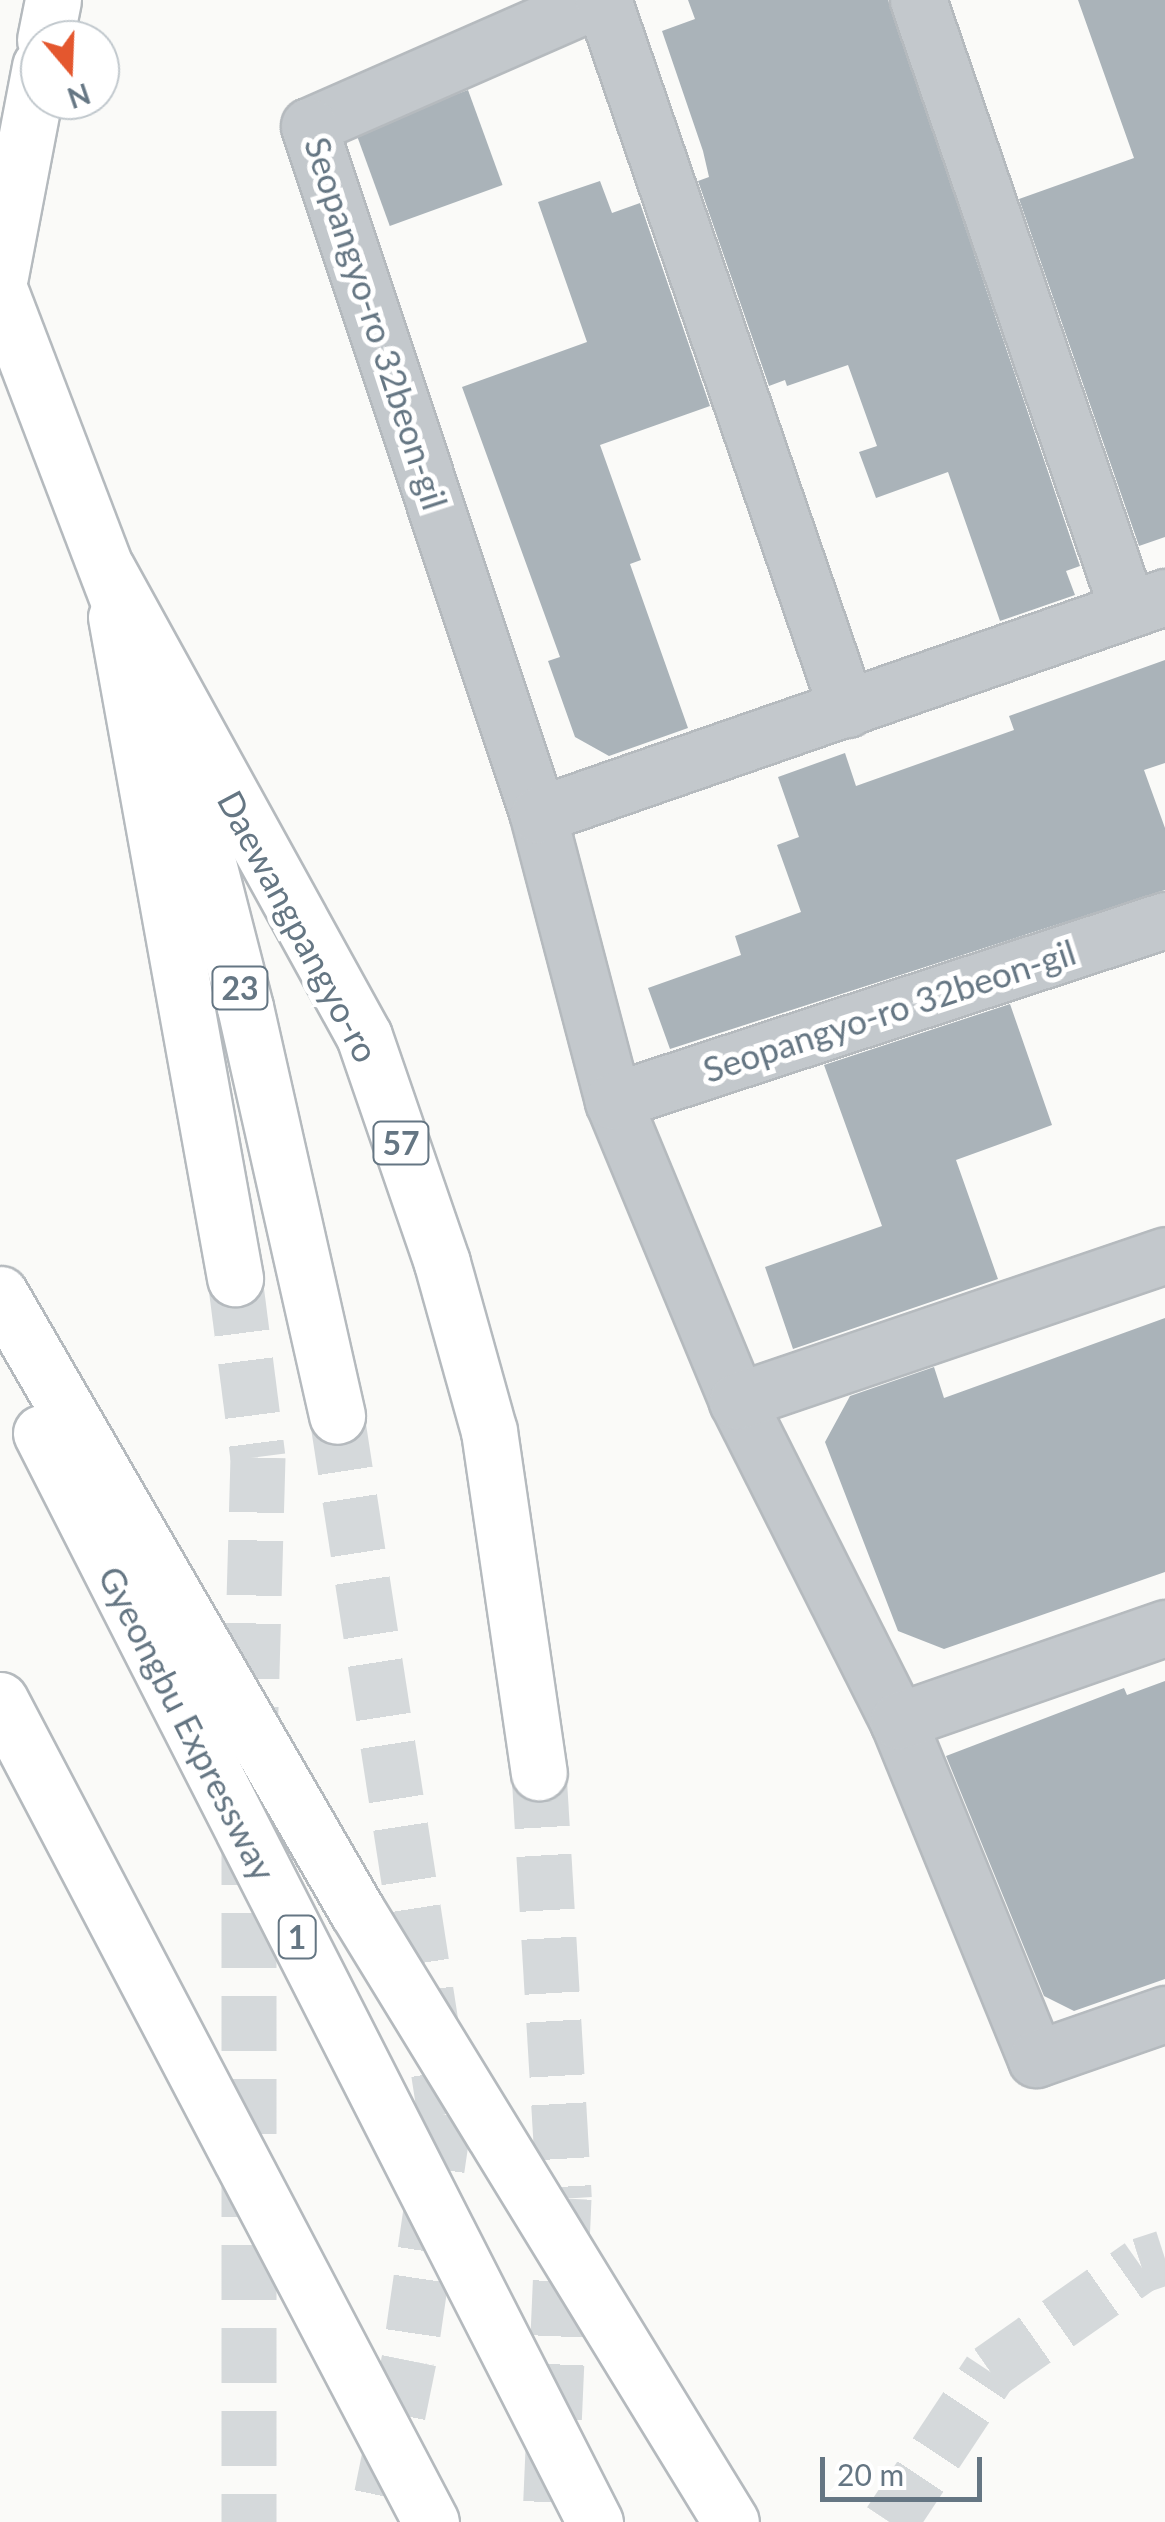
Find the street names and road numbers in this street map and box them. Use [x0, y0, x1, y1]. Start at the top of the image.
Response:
street label: Seopangyo-ro 32beon-gil [297, 131, 457, 515]
street label: Daewangpangyo-ro [210, 783, 388, 1069]
street label: Seopangyo-ro 32beon-gil [697, 930, 1081, 1090]
road number: 23 [210, 961, 270, 1015]
road number: 57 [371, 1116, 431, 1170]
street label: Gyeongbu Expressway [91, 1559, 285, 1887]
road number: 1 [277, 1910, 317, 1964]

